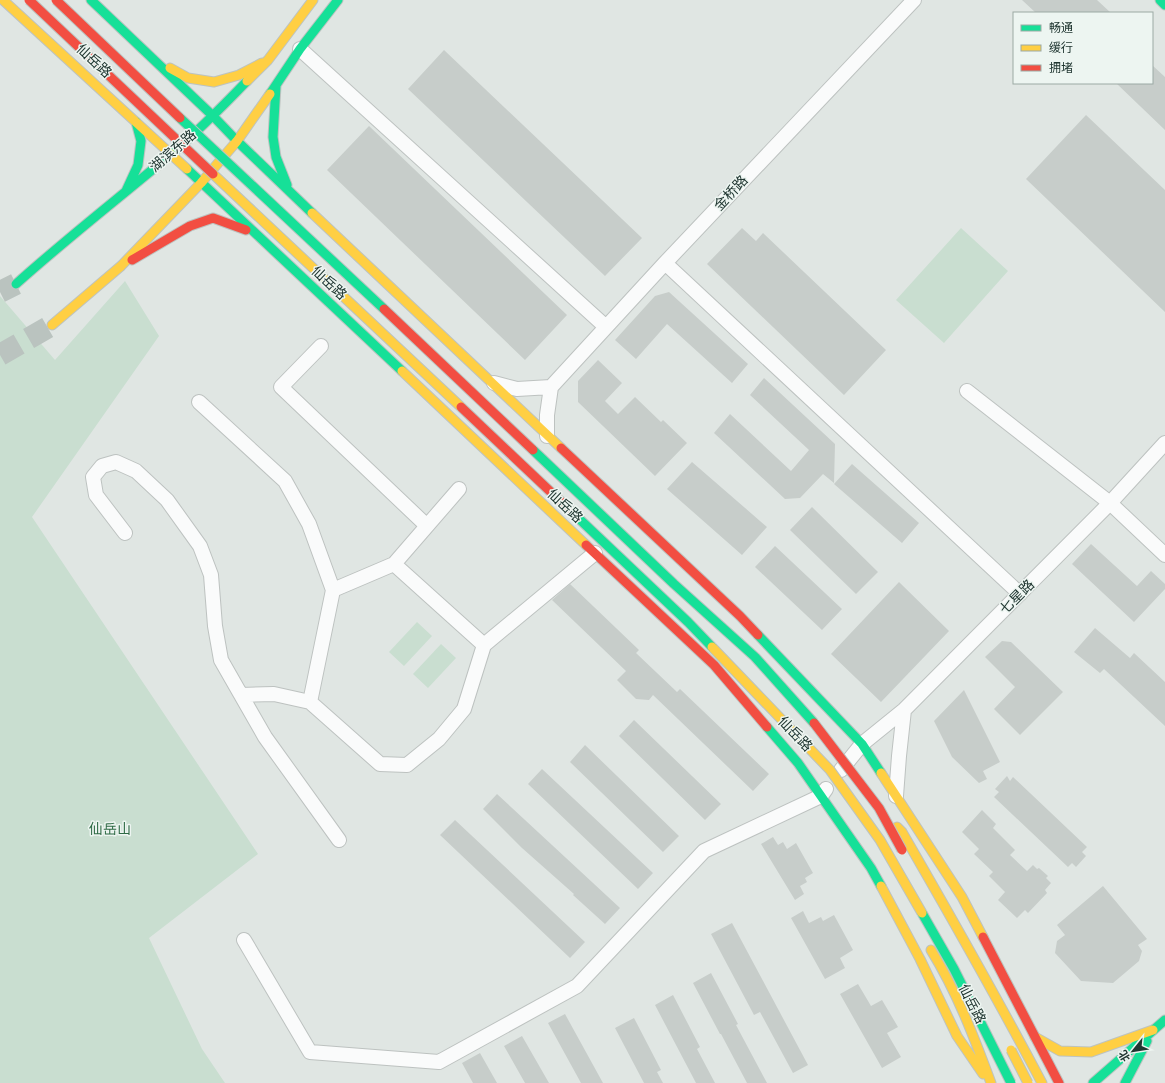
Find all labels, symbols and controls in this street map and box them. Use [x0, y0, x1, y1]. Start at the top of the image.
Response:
legend [1013, 12, 1153, 84]
text: 畅通 [1049, 21, 1073, 35]
street label: 仙岳路 [73, 40, 115, 82]
text: 缓行 [1049, 41, 1073, 55]
text: 拥堵 [1049, 61, 1073, 75]
street label: 湖滨东路 [146, 126, 200, 176]
street label: 金桥路 [710, 172, 752, 214]
street label: 仙岳路 [308, 262, 350, 304]
street label: 仙岳路 [544, 485, 586, 527]
street label: 七星路 [996, 576, 1038, 618]
street label: 仙岳路 [774, 713, 816, 755]
park label: 仙岳山 [89, 821, 131, 838]
street label: 仙岳路 [955, 981, 989, 1027]
north arrow [1113, 1031, 1153, 1071]
text: 北 [1116, 1048, 1133, 1064]

